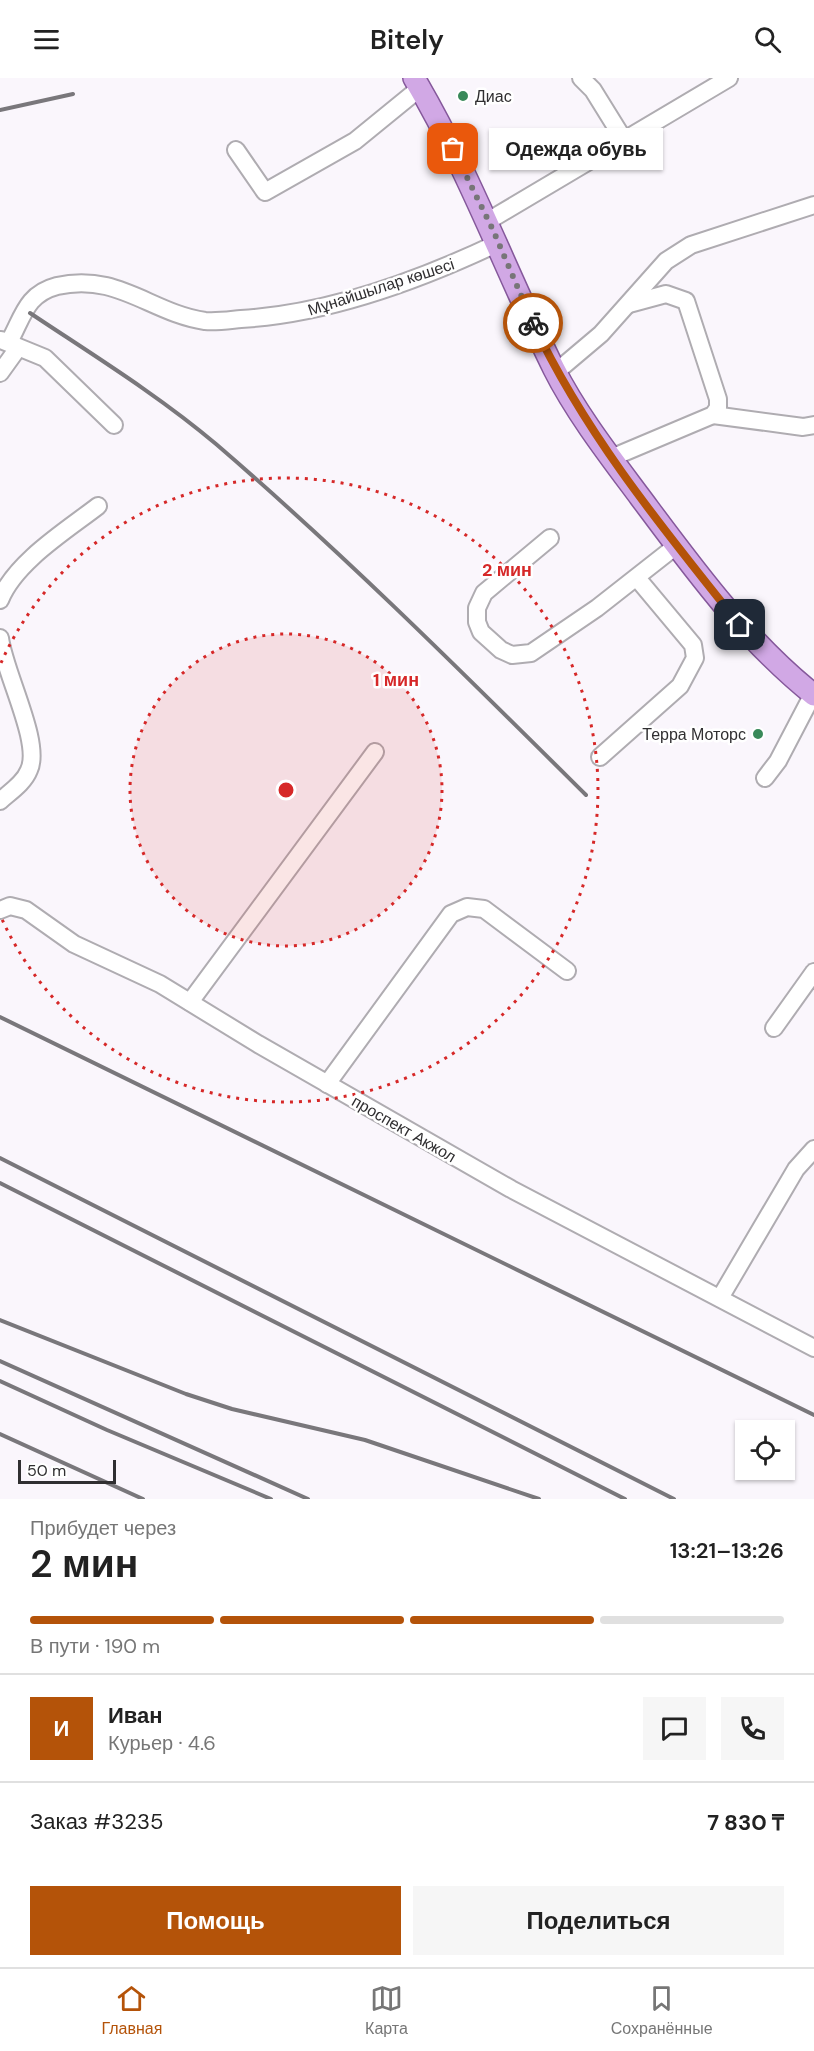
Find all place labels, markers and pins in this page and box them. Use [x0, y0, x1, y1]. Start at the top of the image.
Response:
place label: Диас [475, 86, 512, 107]
marker: Диас [456, 89, 470, 103]
pin [427, 123, 478, 174]
callout: Одежда обувь [489, 128, 663, 170]
pin [714, 599, 765, 650]
place label: Терра Моторс [642, 724, 746, 745]
marker: Терра Моторс [751, 727, 765, 741]
centre of rings [276, 780, 296, 800]

